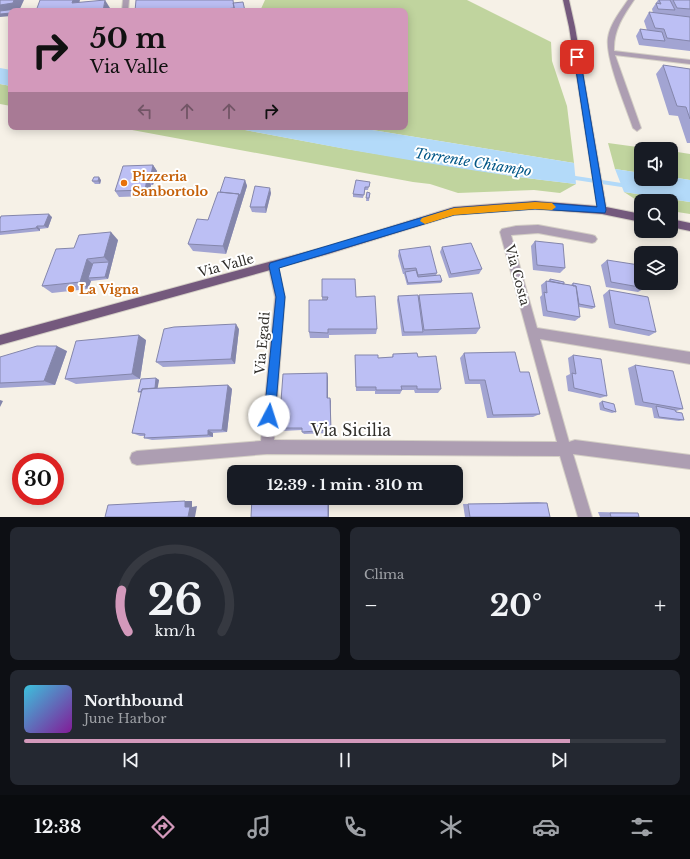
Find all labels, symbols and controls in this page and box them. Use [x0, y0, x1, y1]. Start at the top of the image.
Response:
text: 50 m [90, 21, 166, 56]
icon: right [24, 24, 76, 76]
pin [560, 40, 594, 74]
icon: arrive [566, 46, 588, 68]
text: Via Valle [90, 56, 169, 78]
icon: left [134, 100, 156, 122]
icon: ahead [176, 100, 198, 122]
icon: ahead [218, 100, 240, 122]
icon: right [260, 100, 282, 122]
map controls [634, 142, 678, 290]
button: sound [634, 142, 678, 186]
water label: Torrente Chiampo [413, 144, 533, 180]
place label: Pizzeria Sanbortolo [132, 168, 209, 200]
marker: Pizzeria Sanbortolo [119, 178, 129, 188]
button: search [634, 194, 678, 238]
street label: Via Costa [501, 242, 534, 308]
button: layers [634, 246, 678, 290]
street label: Via Valle [196, 250, 256, 281]
place label: La Vigna [79, 281, 140, 298]
marker: La Vigna [66, 284, 76, 294]
street label: Via Egadi [251, 310, 274, 376]
position arrow [248, 395, 290, 437]
street label: Via Sicilia [310, 420, 391, 440]
speed limit sign: 30 [12, 453, 64, 505]
text: 12:39 · 1 min · 310 m [267, 475, 423, 494]
text: Clima [364, 566, 404, 583]
text: 26 [147, 574, 203, 625]
text: 20° [490, 587, 542, 624]
text: − [364, 592, 378, 619]
text: + [654, 592, 666, 619]
text: km/h [155, 621, 195, 639]
text: Northbound [84, 691, 183, 710]
text: June Harbor [84, 710, 166, 727]
icon: previous [120, 749, 142, 771]
icon: pause [334, 749, 356, 771]
icon: next [548, 749, 570, 771]
icon: directions [149, 813, 177, 841]
icon: music [245, 813, 273, 841]
icon: phone [341, 813, 369, 841]
icon: climate [437, 813, 465, 841]
icon: car [532, 813, 560, 841]
icon: filters [628, 813, 656, 841]
text: 12:38 [34, 816, 81, 838]

